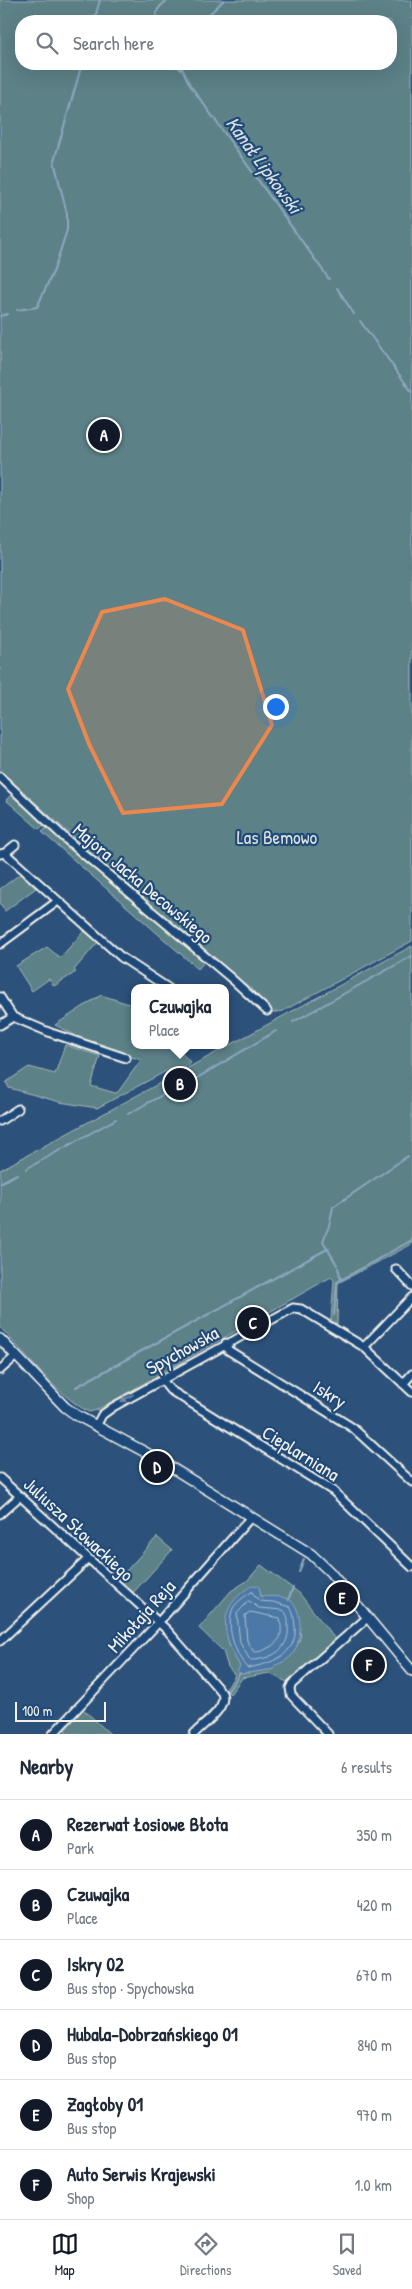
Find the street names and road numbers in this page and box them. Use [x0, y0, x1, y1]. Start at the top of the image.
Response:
street label: Majora Jacka Decowskiego [68, 817, 219, 949]
street label: Spychowska [141, 1319, 223, 1381]
street label: Iskry [308, 1374, 352, 1414]
street label: Cieplarniana [257, 1419, 345, 1487]
street label: Juliusza Słowackiego [18, 1471, 140, 1587]
street label: Mikołaja Reja [101, 1573, 181, 1658]

